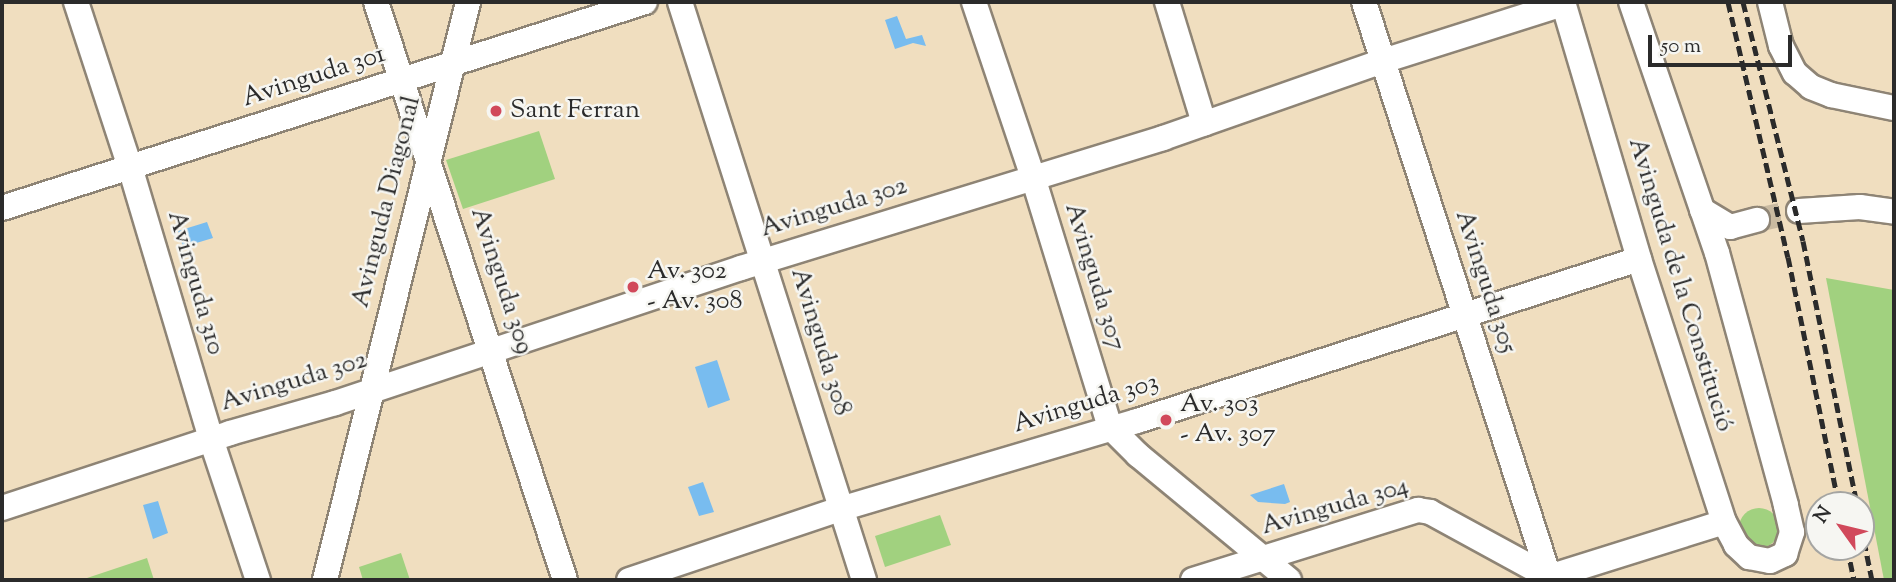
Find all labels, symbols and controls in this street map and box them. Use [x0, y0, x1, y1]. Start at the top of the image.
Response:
scale bar [1651, 21, 1794, 65]
text: 50 m [1661, 32, 1701, 62]
street label: Avinguda 301 [239, 39, 389, 115]
street label: Avinguda Diagonal [346, 93, 428, 311]
place label: Sant Ferran [510, 95, 640, 127]
marker: Sant Ferran [488, 103, 504, 119]
street label: Avinguda de la Constitució [1620, 134, 1740, 436]
street label: Avinguda 302 [757, 171, 911, 245]
street label: Avinguda 307 [1057, 199, 1131, 355]
street label: Avinguda 309 [463, 204, 539, 358]
street label: Avinguda 310 [160, 207, 230, 359]
street label: Avinguda 305 [1447, 207, 1523, 357]
place label: Av. 302 - Av. 308 [647, 256, 742, 318]
street label: Avinguda 308 [783, 264, 857, 420]
marker: Av. 302 - Av. 308 [625, 279, 641, 295]
street label: Avinguda 302 [217, 345, 371, 419]
street label: Avinguda 303 [1010, 367, 1162, 441]
place label: Av. 303 - Av. 307 [1180, 389, 1275, 450]
marker: Av. 303 - Av. 307 [1158, 412, 1174, 428]
street label: Avinguda 304 [1258, 471, 1412, 543]
north arrow [1805, 491, 1875, 561]
text: N [1808, 501, 1839, 529]

